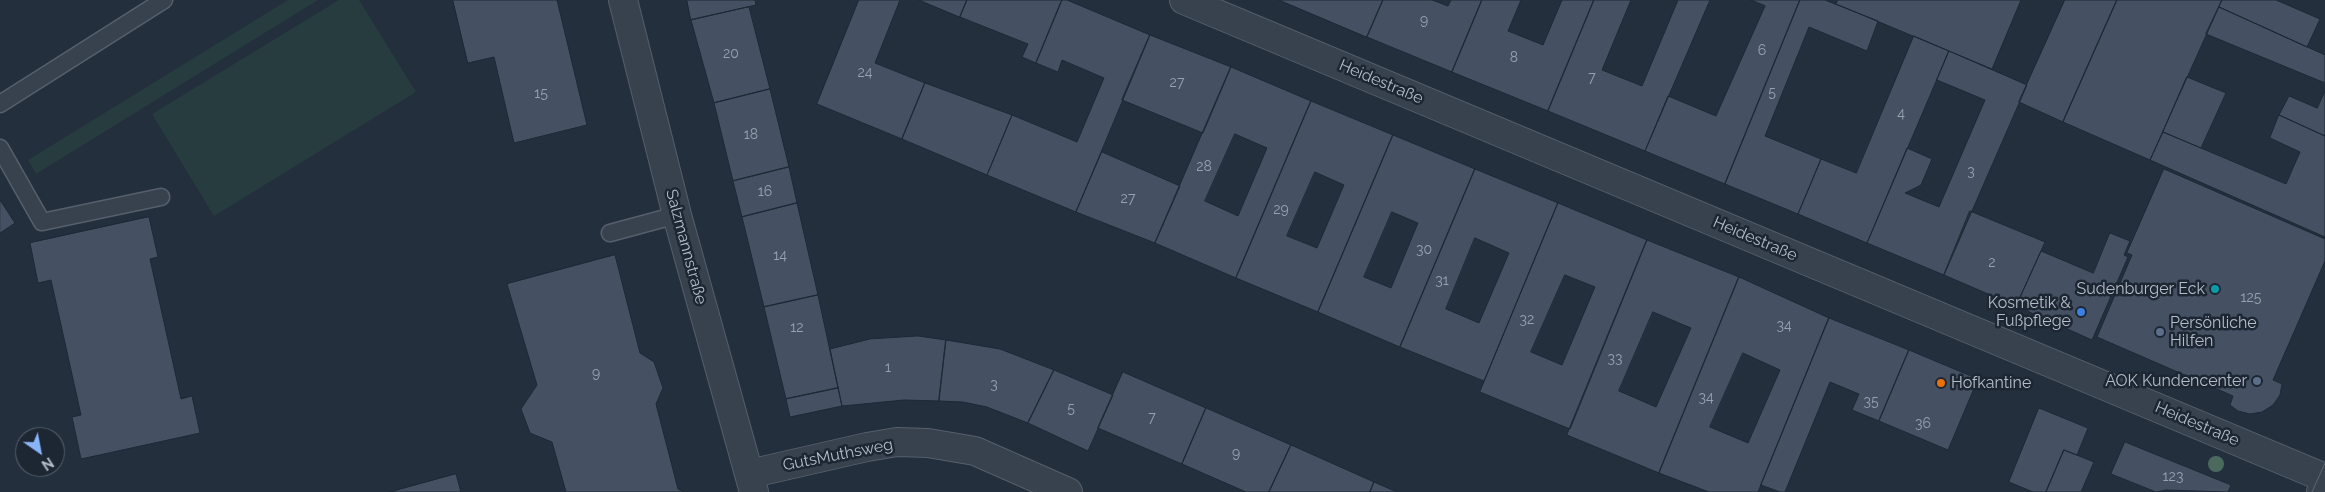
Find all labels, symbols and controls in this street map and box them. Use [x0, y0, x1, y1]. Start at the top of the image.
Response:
house number: 9 [1420, 13, 1428, 29]
house number: 6 [1758, 43, 1766, 59]
house number: 20 [723, 46, 739, 62]
house number: 8 [1510, 50, 1518, 66]
street label: Heidestraße [1336, 56, 1426, 108]
house number: 24 [858, 65, 872, 81]
house number: 7 [1588, 70, 1596, 86]
house number: 27 [1170, 75, 1184, 91]
house number: 5 [1768, 85, 1776, 101]
house number: 15 [534, 86, 548, 102]
house number: 4 [1897, 106, 1905, 122]
house number: 18 [744, 127, 758, 143]
house number: 28 [1196, 159, 1212, 175]
house number: 3 [1967, 164, 1975, 180]
house number: 16 [758, 184, 772, 200]
street label: Salzmannstraße [661, 187, 711, 307]
house number: 27 [1121, 191, 1135, 207]
house number: 29 [1273, 202, 1289, 218]
street label: Heidestraße [1710, 213, 1800, 265]
house number: 30 [1416, 242, 1432, 258]
house number: 14 [773, 248, 787, 264]
house number: 2 [1988, 255, 1996, 271]
house number: 31 [1435, 273, 1449, 289]
place label: Sudenburger Eck [2077, 279, 2205, 299]
marker: Sudenburger Eck [2209, 283, 2221, 295]
house number: 125 [2241, 290, 2261, 306]
place label: Kosmetik & Fußpflege [1988, 293, 2071, 331]
marker: Kosmetik & Fußpflege [2075, 306, 2087, 318]
house number: 32 [1520, 312, 1534, 328]
place label: Persönliche Hilfen [2170, 313, 2257, 351]
house number: 34 [1776, 318, 1792, 334]
house number: 12 [790, 320, 804, 336]
marker: Persönliche Hilfen [2154, 326, 2166, 338]
house number: 33 [1608, 351, 1622, 367]
house number: 1 [885, 360, 891, 376]
house number: 9 [592, 366, 600, 382]
place label: AOK Kundencenter [2105, 371, 2247, 391]
place label: Hofkantine [1951, 373, 2031, 393]
marker: AOK Kundencenter [2251, 375, 2263, 387]
house number: 3 [990, 377, 998, 393]
marker: Hofkantine [1935, 377, 1947, 389]
house number: 34 [1698, 390, 1714, 406]
house number: 35 [1863, 394, 1879, 410]
street label: Heidestraße [2152, 398, 2242, 450]
house number: 5 [1067, 401, 1075, 417]
house number: 7 [1148, 410, 1156, 426]
house number: 36 [1915, 416, 1931, 432]
north arrow [15, 427, 65, 477]
street label: GutsMuthsweg [781, 435, 895, 475]
house number: 9 [1232, 446, 1240, 462]
text: N [39, 454, 56, 473]
house number: 123 [2163, 469, 2183, 485]

